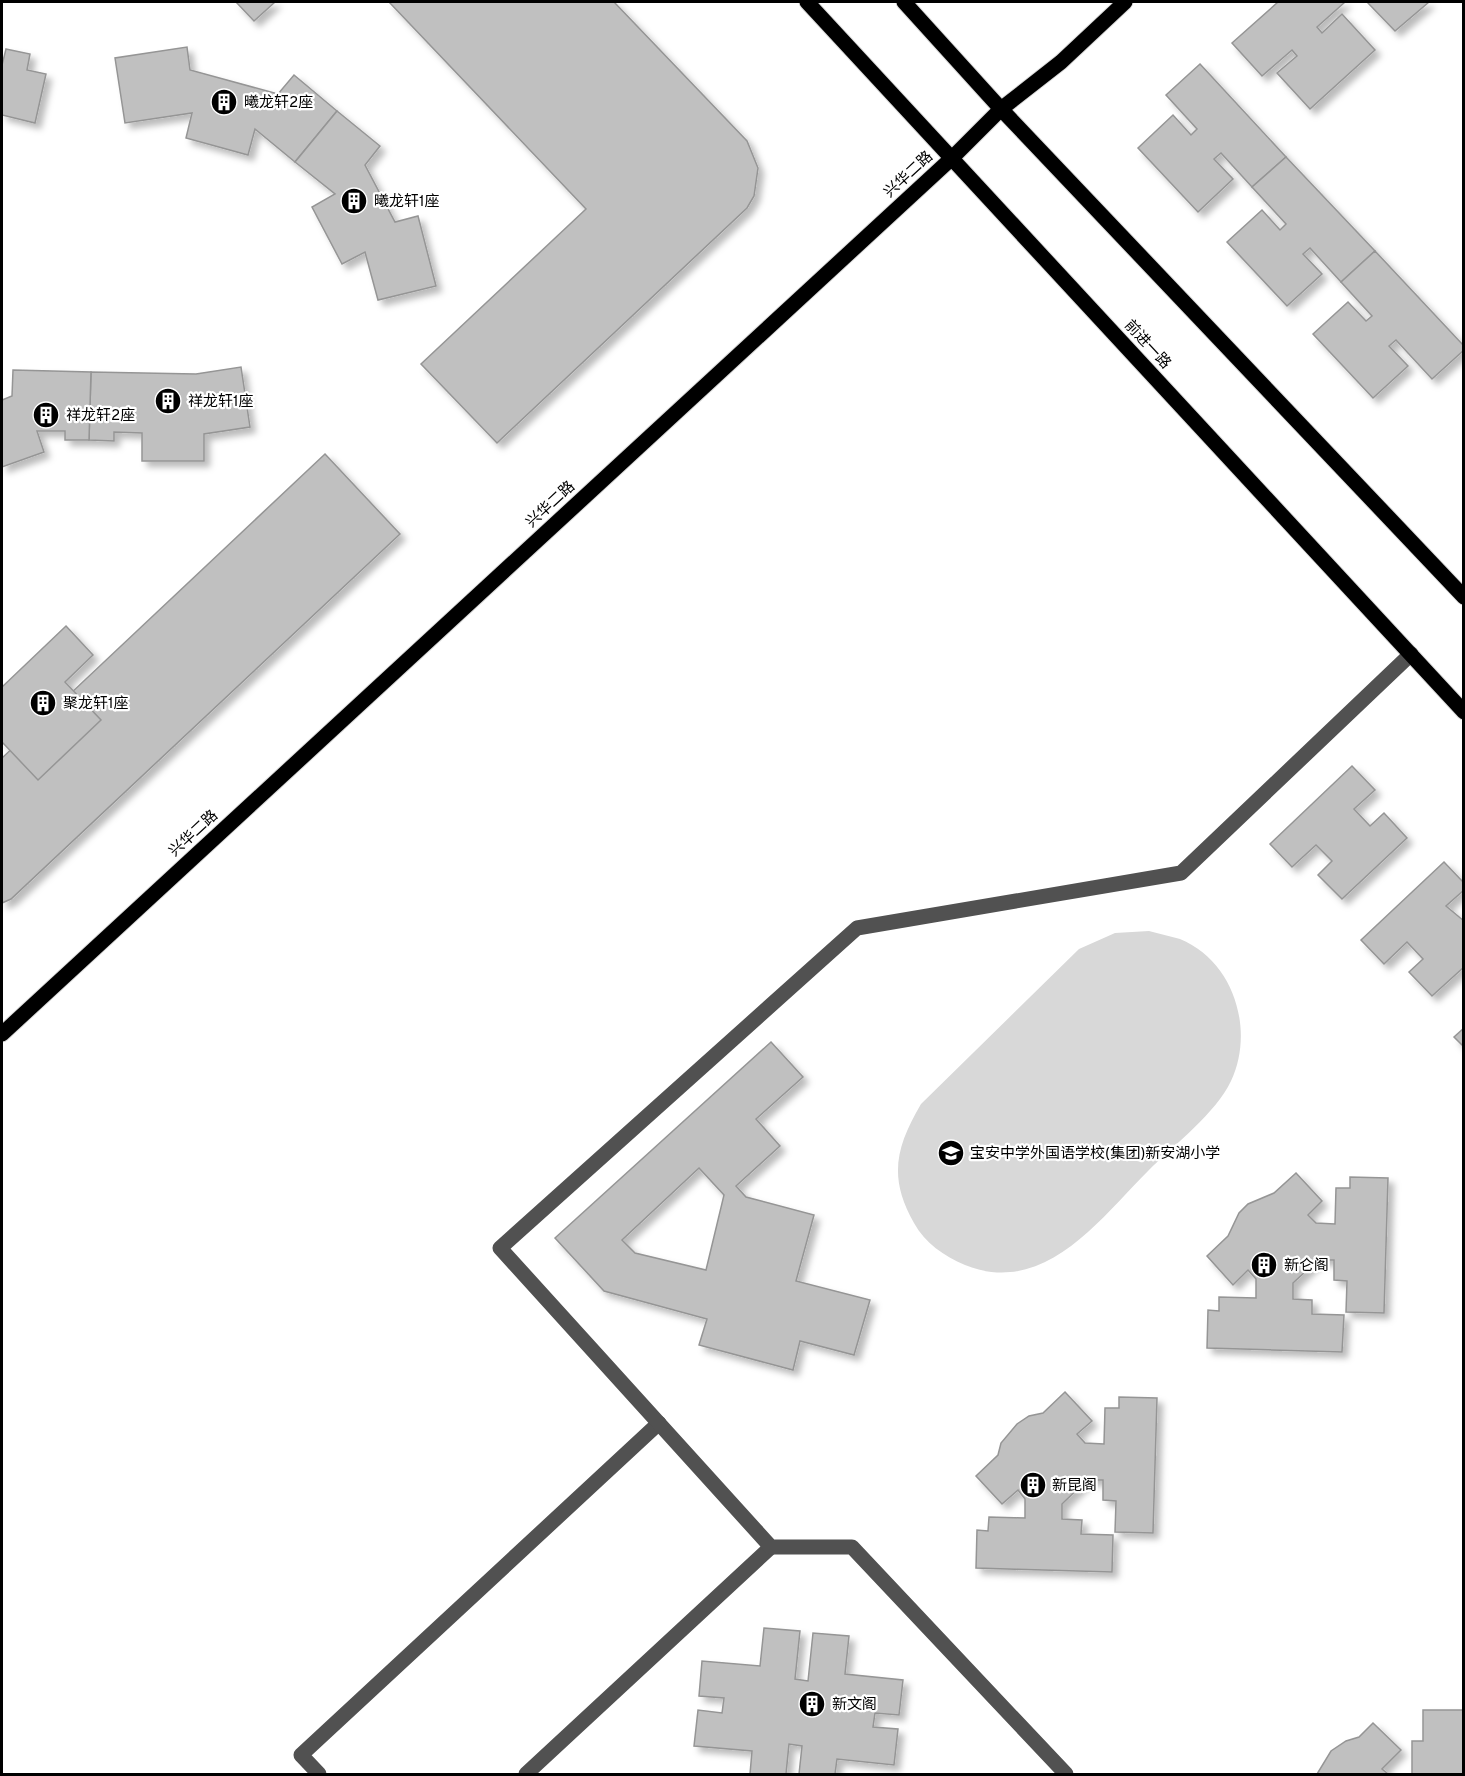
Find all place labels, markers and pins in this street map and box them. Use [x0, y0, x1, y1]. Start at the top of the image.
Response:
building icon: 曦龙轩2座 [209, 87, 239, 117]
place label: 曦龙轩2座 [244, 93, 313, 113]
building icon: 曦龙轩1座 [339, 186, 369, 216]
place label: 曦龙轩1座 [374, 192, 440, 212]
building icon: 祥龙轩1座 [153, 386, 183, 416]
place label: 祥龙轩1座 [188, 392, 254, 412]
building icon: 祥龙轩2座 [31, 400, 61, 430]
place label: 祥龙轩2座 [66, 406, 135, 426]
building icon: 聚龙轩1座 [28, 688, 58, 718]
place label: 聚龙轩1座 [63, 694, 129, 714]
school or university icon: 宝安中学外国语学校(集团)新安湖小学 [936, 1138, 966, 1168]
place label: 宝安中学外国语学校(集团)新安湖小学 [970, 1144, 1220, 1164]
building icon: 新仑阁 [1249, 1250, 1279, 1280]
place label: 新仑阁 [1284, 1257, 1329, 1276]
building icon: 新昆阁 [1018, 1470, 1048, 1500]
place label: 新昆阁 [1052, 1477, 1097, 1496]
building icon: 新文阁 [797, 1689, 827, 1719]
place label: 新文阁 [832, 1696, 877, 1715]

